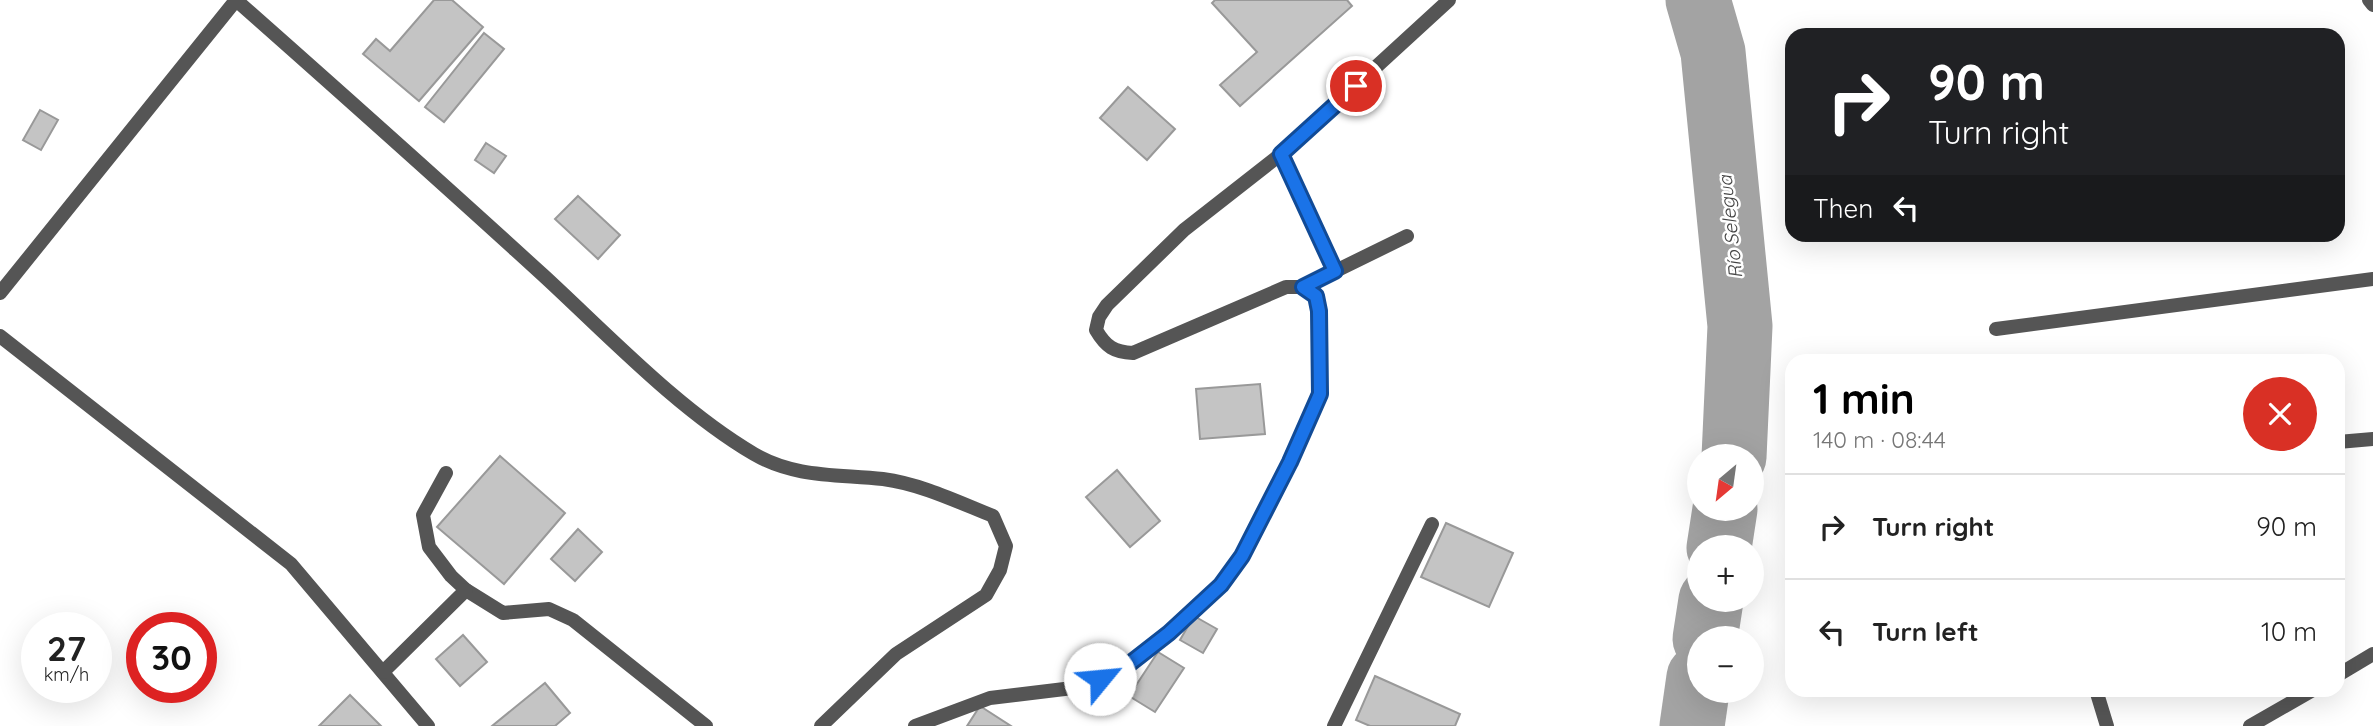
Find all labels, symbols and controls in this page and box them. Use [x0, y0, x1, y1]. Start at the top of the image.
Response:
text: 90 m [1928, 51, 2045, 112]
pin [1326, 56, 1386, 116]
icon: right [1813, 56, 1904, 147]
icon: arrive [1337, 67, 1375, 105]
text: Turn right [1928, 112, 2069, 152]
water label: Río Selegua [1712, 173, 1747, 280]
icon: left [1887, 189, 1925, 227]
text: Then [1813, 192, 1873, 225]
text: 1 min [1813, 372, 1915, 425]
button: close [2243, 377, 2317, 451]
text: 140 m · 08:44 [1813, 425, 1946, 454]
north arrow [1687, 444, 1764, 522]
map controls [1687, 444, 1764, 703]
icon: right [1813, 508, 1851, 546]
text: Turn right [1872, 510, 1994, 543]
text: 90 m [2256, 510, 2317, 543]
button: + [1687, 535, 1764, 612]
speed limit sign: 30 [126, 612, 217, 703]
icon: left [1813, 613, 1851, 651]
text: Turn left [1872, 615, 1979, 648]
text: 10 m [2261, 615, 2317, 648]
text: 27 [47, 626, 86, 670]
button: − [1687, 626, 1764, 703]
position arrow [1063, 642, 1137, 716]
text: km/h [44, 663, 89, 686]

